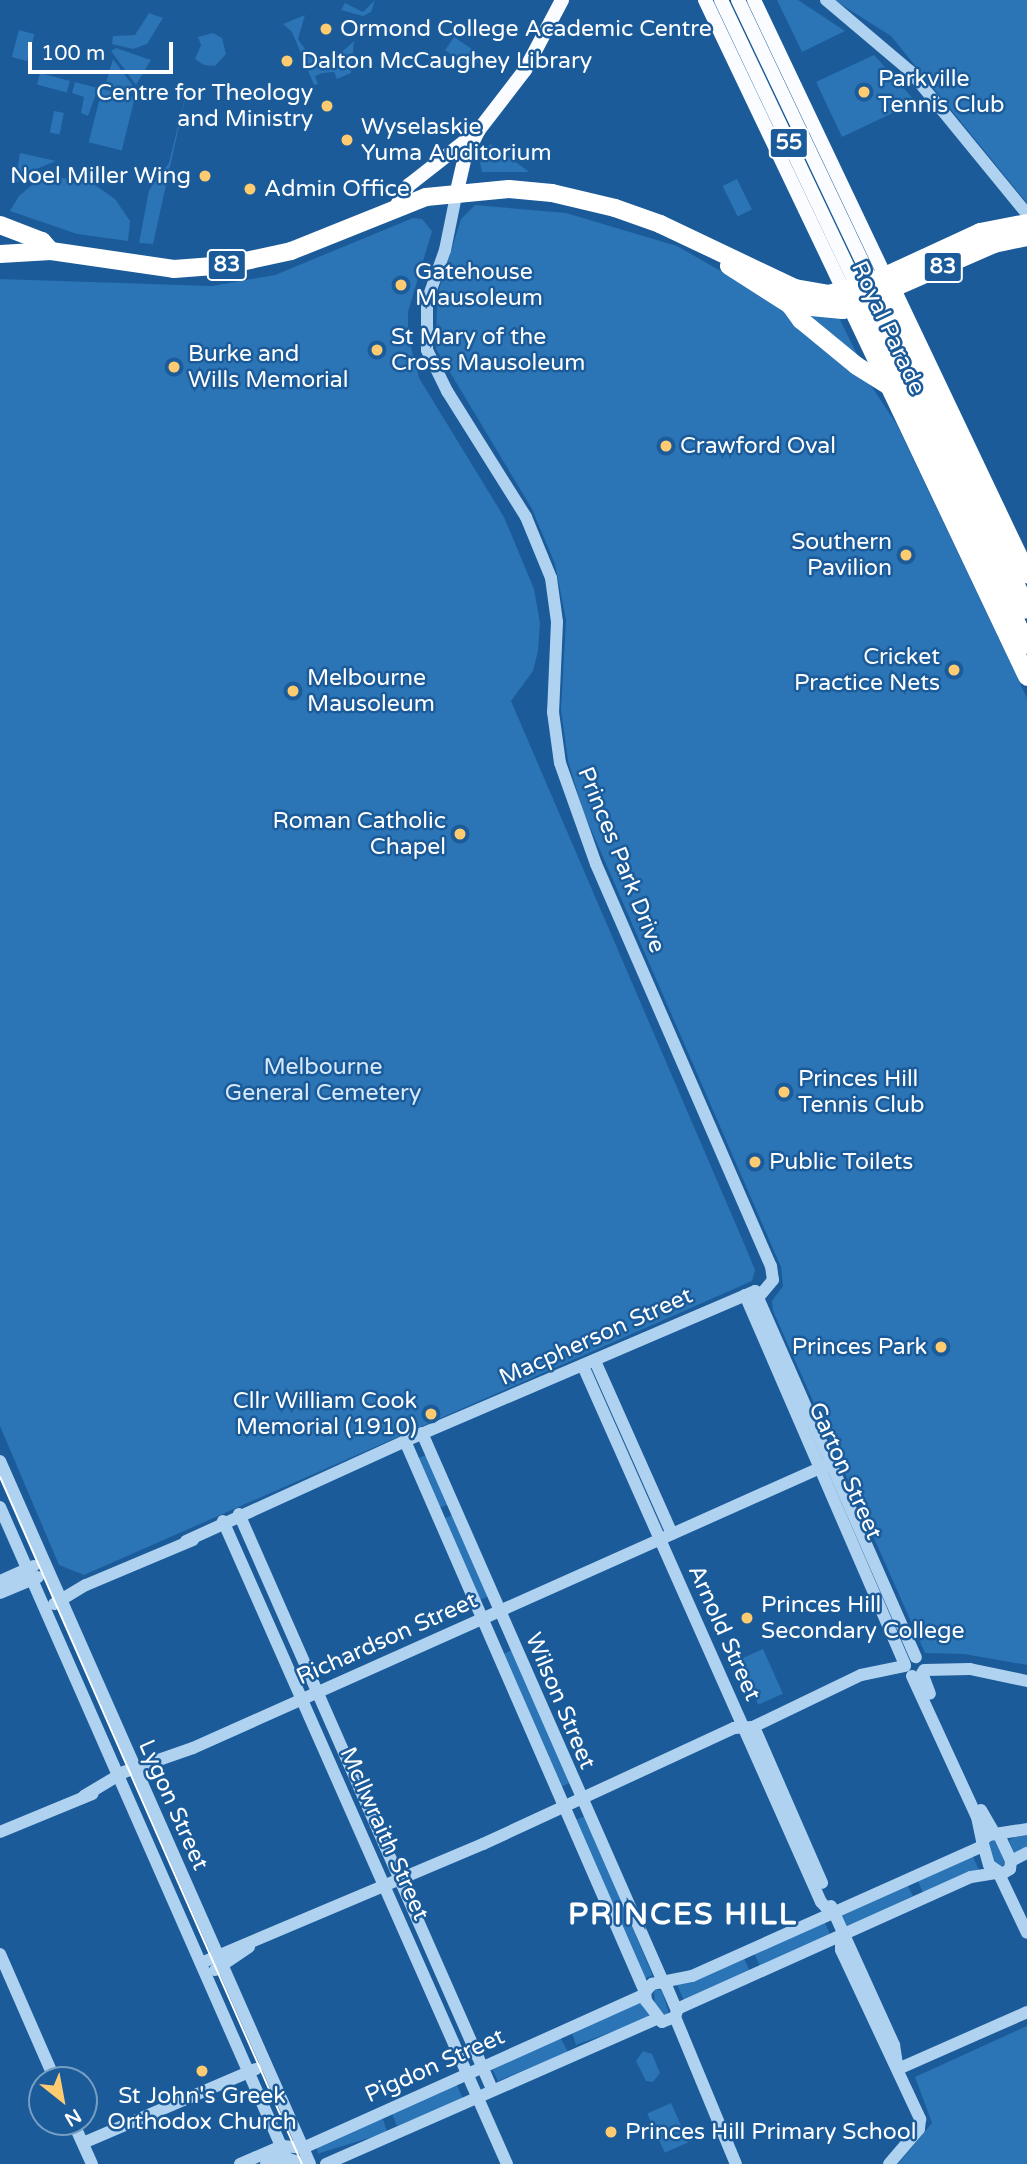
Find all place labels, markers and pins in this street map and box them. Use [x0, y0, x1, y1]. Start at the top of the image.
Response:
place label: Ormond College Academic Centre [340, 15, 712, 43]
marker: Ormond College Academic Centre [318, 21, 334, 37]
place label: Dalton McCaughey Library [301, 47, 592, 75]
marker: Dalton McCaughey Library [279, 53, 295, 69]
place label: Parkville Tennis Club [878, 65, 1005, 119]
place label: Centre for Theology and Ministry [96, 79, 313, 133]
marker: Parkville Tennis Club [856, 84, 872, 100]
marker: Centre for Theology and Ministry [319, 98, 335, 114]
place label: Wyselaskie Yuma Auditorium [361, 113, 552, 167]
marker: Wyselaskie Yuma Auditorium [339, 132, 355, 148]
place label: Noel Miller Wing [10, 162, 191, 190]
marker: Noel Miller Wing [197, 168, 213, 184]
place label: Admin Office [264, 175, 410, 203]
marker: Admin Office [242, 181, 258, 197]
place label: Gatehouse Mausoleum [415, 258, 543, 312]
marker: Gatehouse Mausoleum [393, 277, 409, 293]
place label: St Mary of the Cross Mausoleum [391, 323, 585, 377]
place label: Burke and Wills Memorial [188, 340, 348, 394]
marker: St Mary of the Cross Mausoleum [369, 342, 385, 358]
marker: Burke and Wills Memorial [166, 359, 182, 375]
place label: Crawford Oval [680, 432, 836, 460]
marker: Crawford Oval [658, 438, 674, 454]
place label: Southern Pavilion [791, 528, 892, 582]
marker: Southern Pavilion [898, 547, 914, 563]
place label: Cricket Practice Nets [794, 643, 940, 697]
marker: Cricket Practice Nets [946, 662, 962, 678]
place label: Melbourne Mausoleum [307, 664, 435, 718]
marker: Melbourne Mausoleum [285, 683, 301, 699]
place label: Roman Catholic Chapel [272, 807, 446, 861]
marker: Roman Catholic Chapel [452, 826, 468, 842]
place label: Princes Hill Tennis Club [798, 1065, 925, 1119]
marker: Princes Hill Tennis Club [776, 1084, 792, 1100]
place label: Public Toilets [769, 1148, 913, 1176]
marker: Public Toilets [747, 1154, 763, 1170]
place label: Princes Park [792, 1333, 927, 1361]
marker: Princes Park [933, 1339, 949, 1355]
place label: Cllr William Cook Memorial (1910) [233, 1387, 417, 1441]
marker: Cllr William Cook Memorial (1910) [423, 1406, 439, 1422]
place label: Princes Hill Secondary College [761, 1591, 965, 1645]
marker: Princes Hill Secondary College [739, 1610, 755, 1626]
marker: St John's Greek Orthodox Church [194, 2063, 210, 2079]
place label: St John's Greek Orthodox Church [107, 2082, 297, 2136]
place label: Princes Hill Primary School [625, 2118, 916, 2146]
marker: Princes Hill Primary School [603, 2124, 619, 2140]

